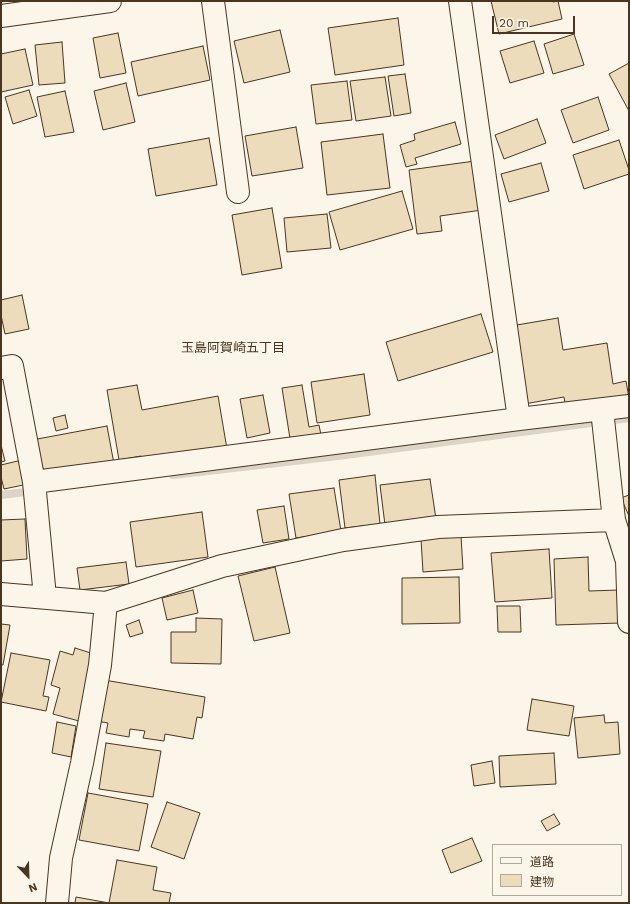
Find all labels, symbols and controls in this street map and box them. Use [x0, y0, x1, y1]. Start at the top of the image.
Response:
scale bar [494, 8, 577, 34]
text: 20 m [499, 16, 529, 30]
district label: 玉島阿賀崎五丁目 [181, 340, 285, 356]
legend [492, 844, 622, 896]
text: 道路 [530, 855, 554, 869]
north arrow [8, 856, 48, 896]
text: 建物 [530, 875, 554, 889]
text: N [27, 880, 39, 895]

